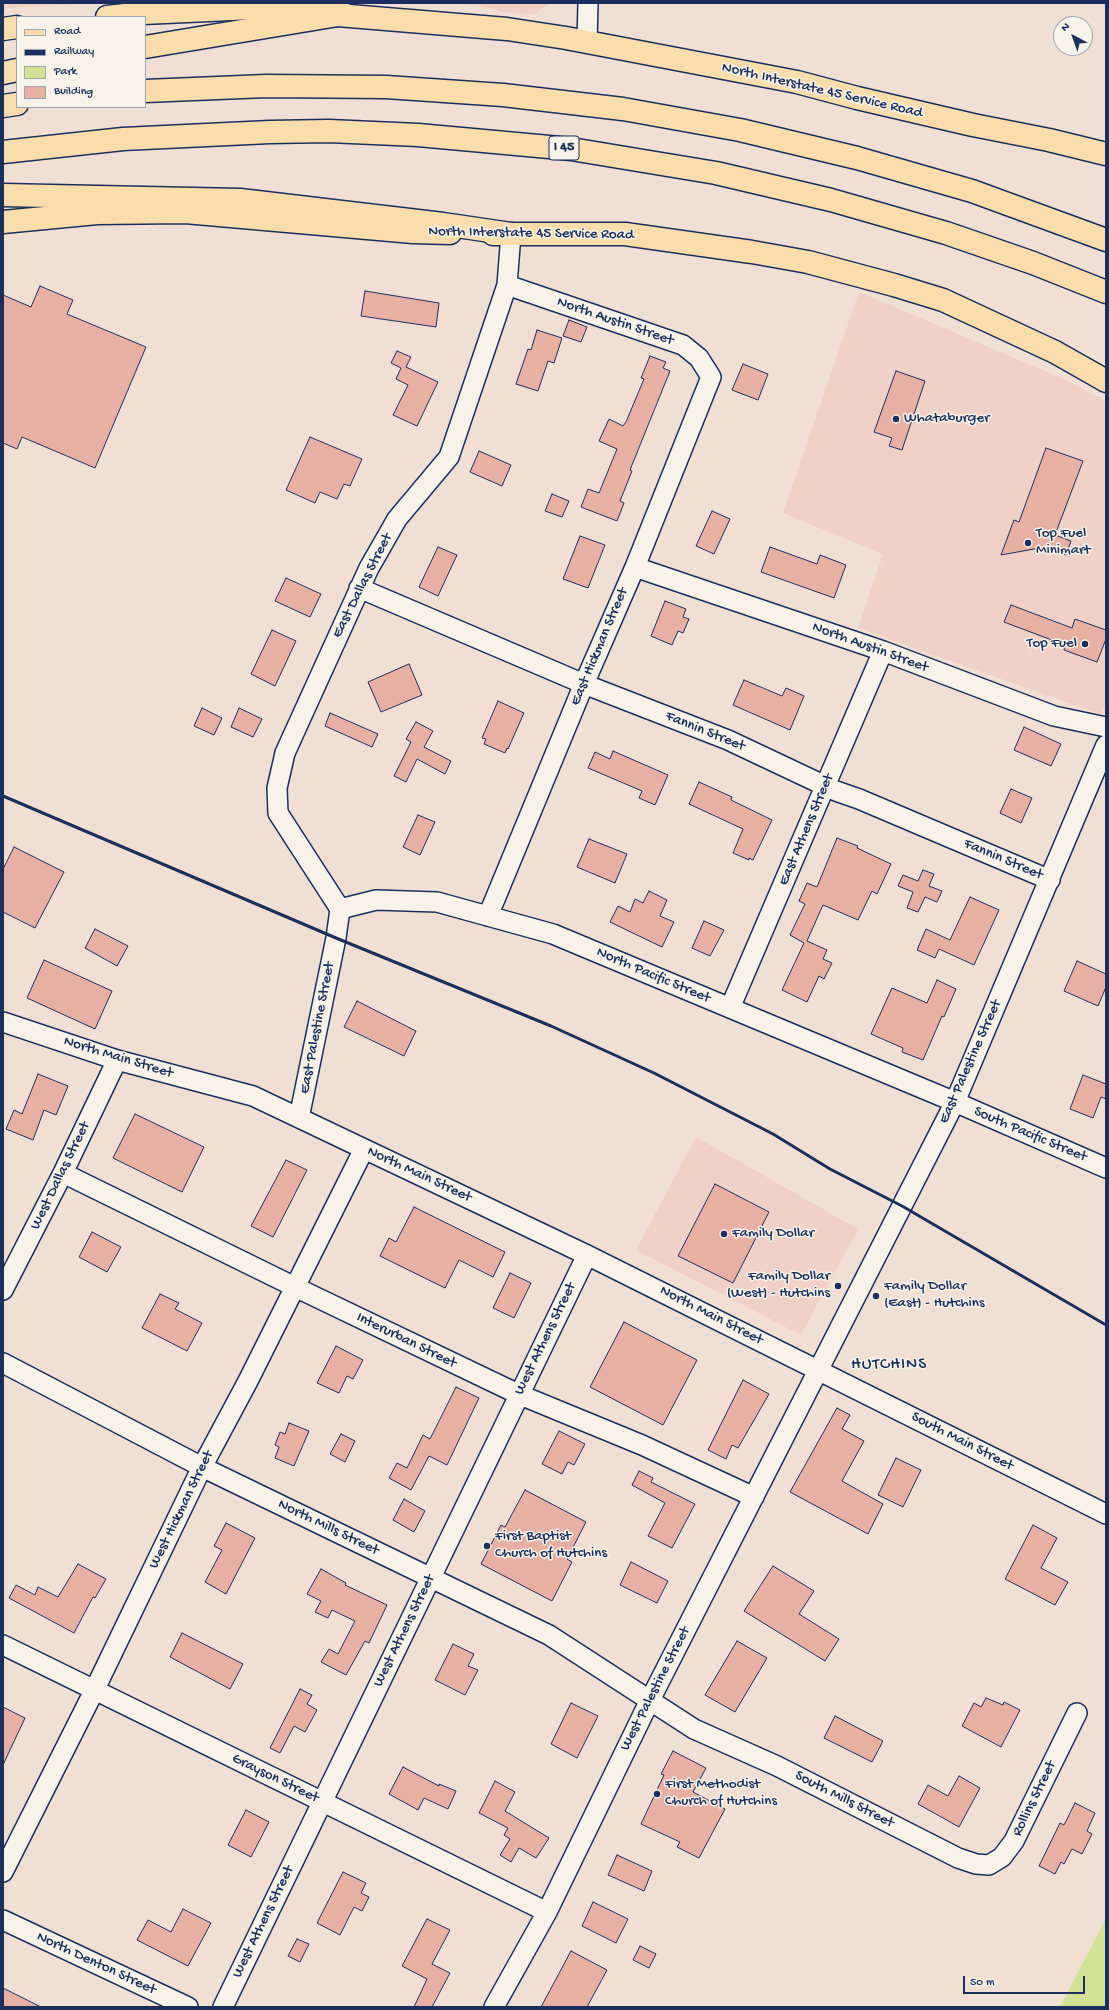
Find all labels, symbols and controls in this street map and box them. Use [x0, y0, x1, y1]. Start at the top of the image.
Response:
legend [16, 16, 146, 108]
north arrow [1053, 16, 1093, 56]
text: N [1059, 21, 1072, 35]
text: Road [54, 25, 80, 39]
text: Railway [54, 45, 94, 59]
street label: North Interstate 45 Service Road [720, 59, 924, 123]
text: Park [54, 65, 77, 79]
text: Building [54, 85, 93, 99]
road number: I 45 [549, 136, 579, 160]
street label: North Interstate 45 Service Road [428, 223, 634, 245]
street label: North Austin Street [554, 294, 676, 350]
place label: Whataburger [904, 410, 989, 428]
marker: Whataburger [891, 414, 901, 424]
place label: Top Fuel Minimart [1036, 525, 1090, 560]
street label: East Dallas Street [329, 531, 397, 641]
marker: Top Fuel Minimart [1023, 538, 1033, 548]
street label: East Hickman Street [567, 585, 633, 709]
street label: North Austin Street [810, 619, 930, 677]
place label: Top Fuel [1027, 635, 1077, 653]
marker: Top Fuel [1080, 639, 1090, 649]
street label: Fannin Street [663, 708, 747, 756]
street label: East Athens Street [775, 771, 839, 889]
street label: Fannin Street [961, 835, 1045, 885]
street label: North Pacific Street [593, 944, 713, 1008]
street label: East Palestine Street [296, 961, 340, 1095]
street label: East Palestine Street [936, 997, 1006, 1127]
street label: North Main Street [61, 1033, 175, 1083]
street label: South Pacific Street [971, 1103, 1089, 1167]
street label: West Dallas Street [27, 1119, 95, 1233]
street label: North Main Street [364, 1143, 474, 1207]
place label: Family Dollar [732, 1225, 814, 1243]
marker: Family Dollar [719, 1229, 729, 1239]
place label: Family Dollar (West) - Hutchins [727, 1268, 830, 1303]
place label: Family Dollar (East) - Hutchins [884, 1278, 984, 1313]
street label: West Athens Street [511, 1280, 581, 1398]
marker: Family Dollar (West) - Hutchins [833, 1281, 843, 1291]
street label: North Main Street [656, 1282, 766, 1350]
marker: Family Dollar (East) - Hutchins [871, 1291, 881, 1301]
street label: Interurban Street [353, 1309, 459, 1373]
district label: HUTCHINS [851, 1355, 927, 1375]
street label: South Main Street [908, 1409, 1016, 1475]
street label: West Hickman Street [146, 1448, 218, 1572]
street label: North Mills Street [275, 1496, 381, 1560]
place label: First Baptist Church of Hutchins [495, 1528, 607, 1563]
marker: First Baptist Church of Hutchins [482, 1541, 492, 1551]
street label: West Athens Street [370, 1572, 440, 1690]
street label: West Palestine Street [617, 1624, 695, 1754]
street label: Grayson Street [229, 1750, 321, 1808]
street label: Rollins Street [1009, 1758, 1061, 1840]
street label: South Mills Street [791, 1767, 897, 1833]
place label: First Methodist Church of Hutchins [665, 1776, 777, 1811]
marker: First Methodist Church of Hutchins [652, 1789, 662, 1799]
street label: West Athens Street [229, 1863, 299, 1981]
street label: North Denton Street [33, 1928, 159, 2000]
scale bar [965, 1968, 1087, 1994]
text: 50 m [970, 1976, 995, 1990]

